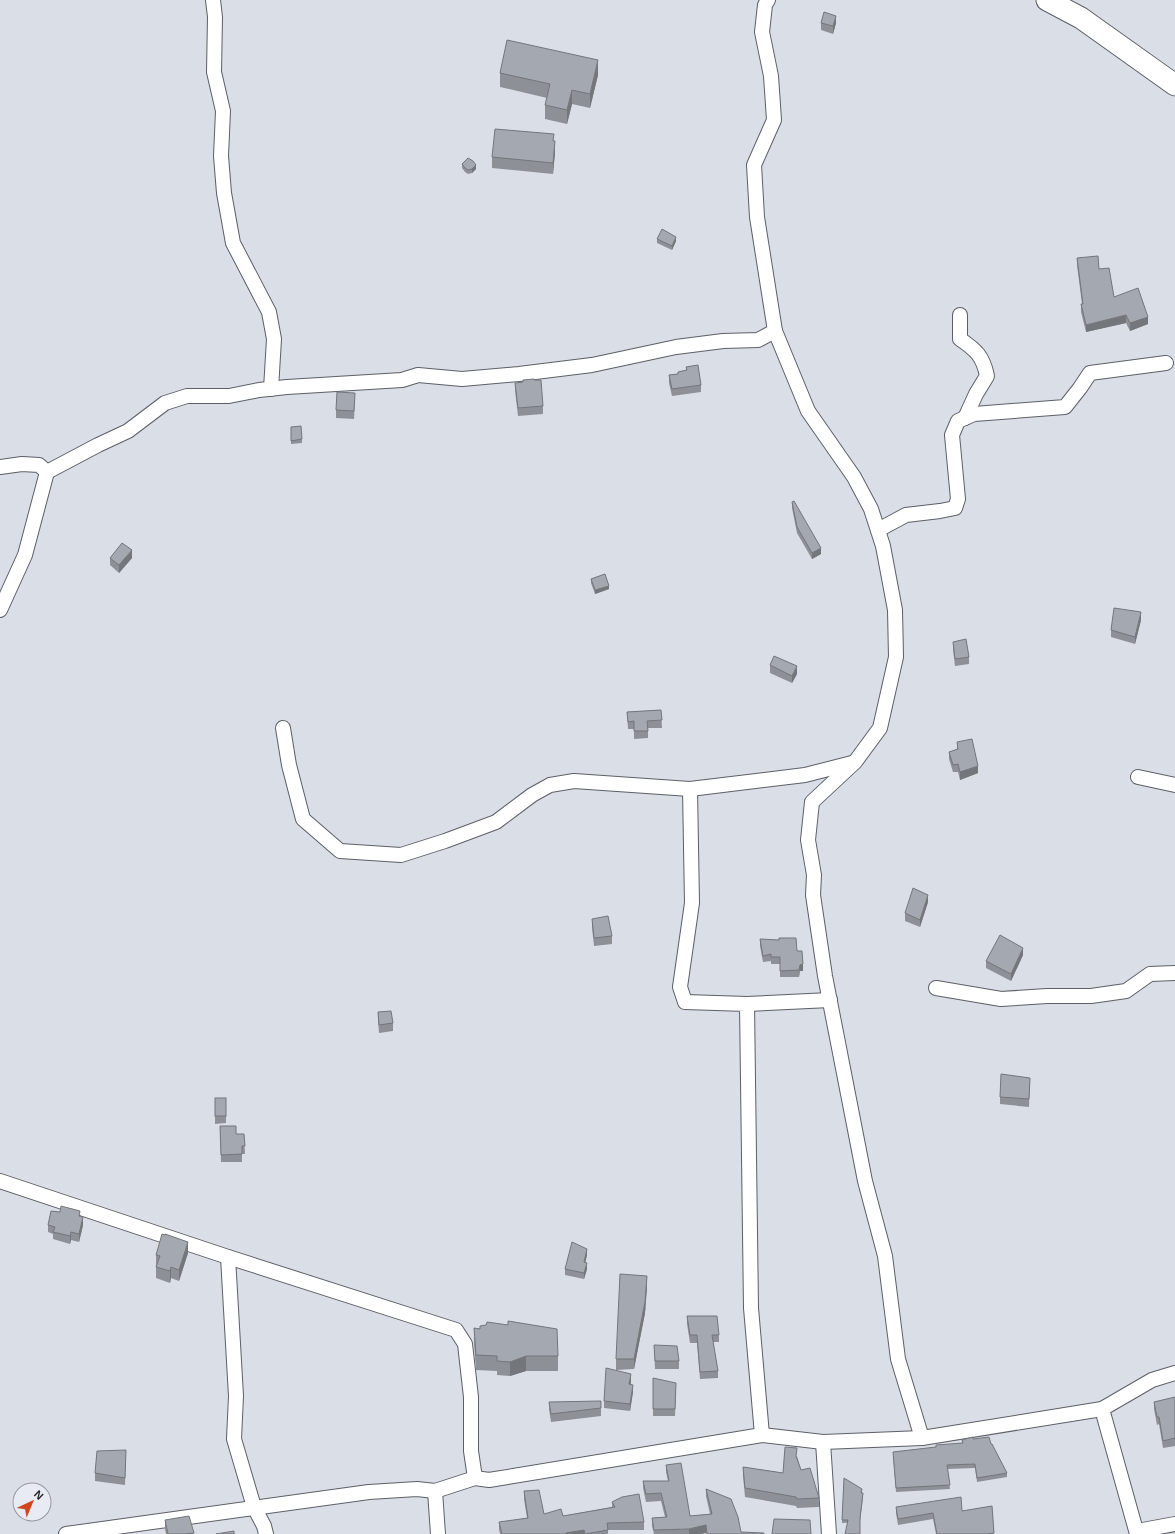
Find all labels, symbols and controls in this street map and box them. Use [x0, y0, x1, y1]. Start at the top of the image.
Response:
north arrow [12, 1482, 52, 1522]
text: N [32, 1488, 46, 1502]

